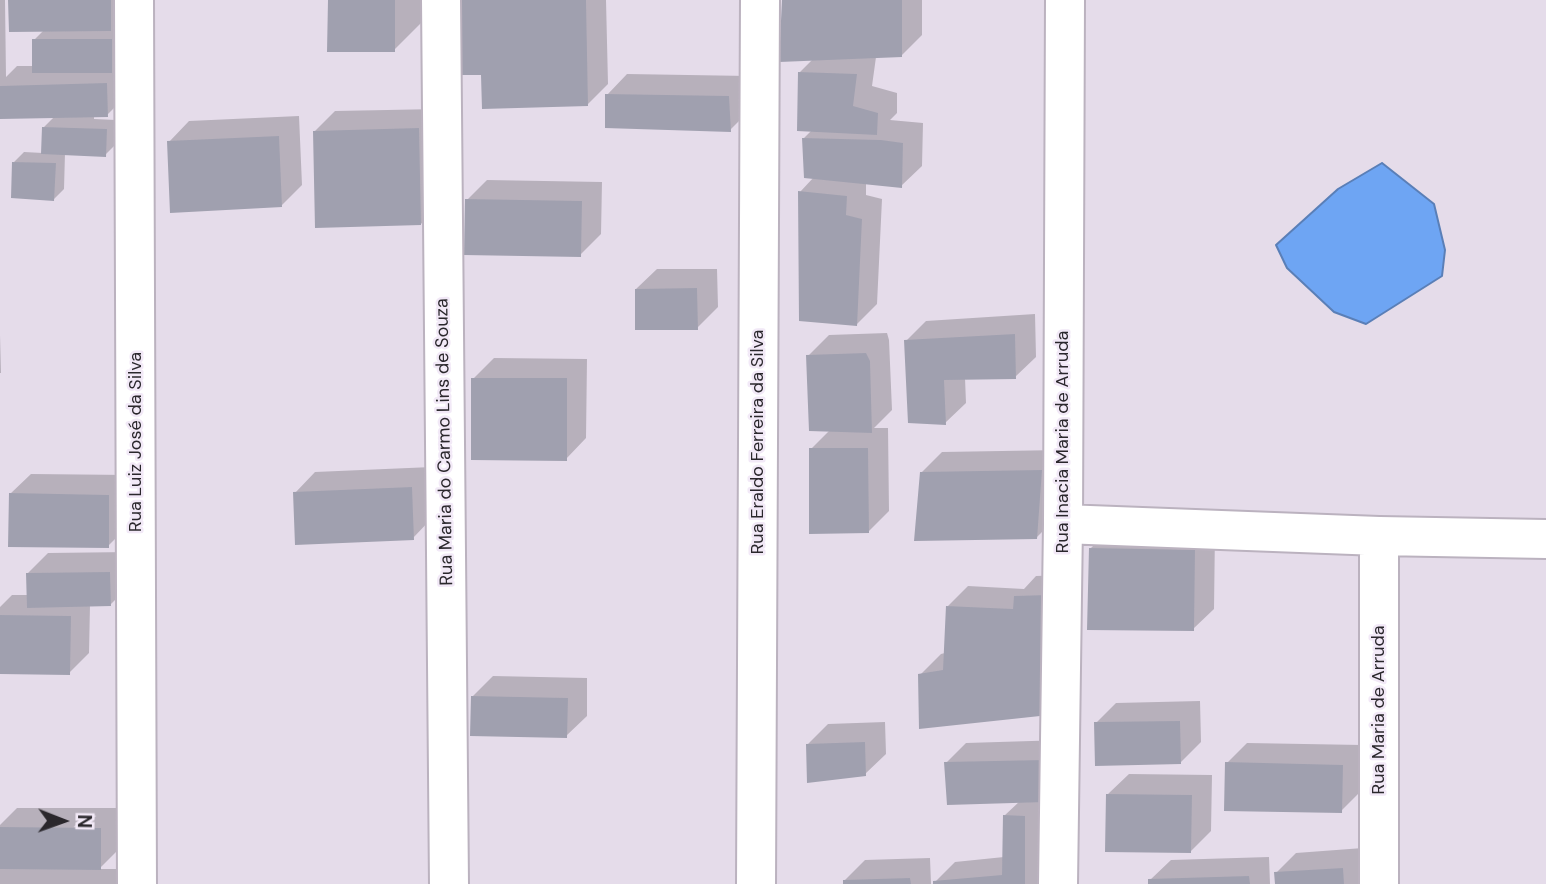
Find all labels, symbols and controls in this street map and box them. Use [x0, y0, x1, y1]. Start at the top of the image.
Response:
street label: Rua Maria do Carmo Lins de Souza [432, 298, 458, 586]
street label: Rua Eraldo Ferreira da Silva [747, 330, 769, 554]
street label: Rua Inacia Maria de Arruda [1052, 331, 1074, 553]
street label: Rua Luiz José da Silva [125, 352, 147, 532]
street label: Rua Maria de Arruda [1368, 625, 1390, 795]
north arrow [28, 786, 98, 856]
text: N [72, 814, 97, 829]

